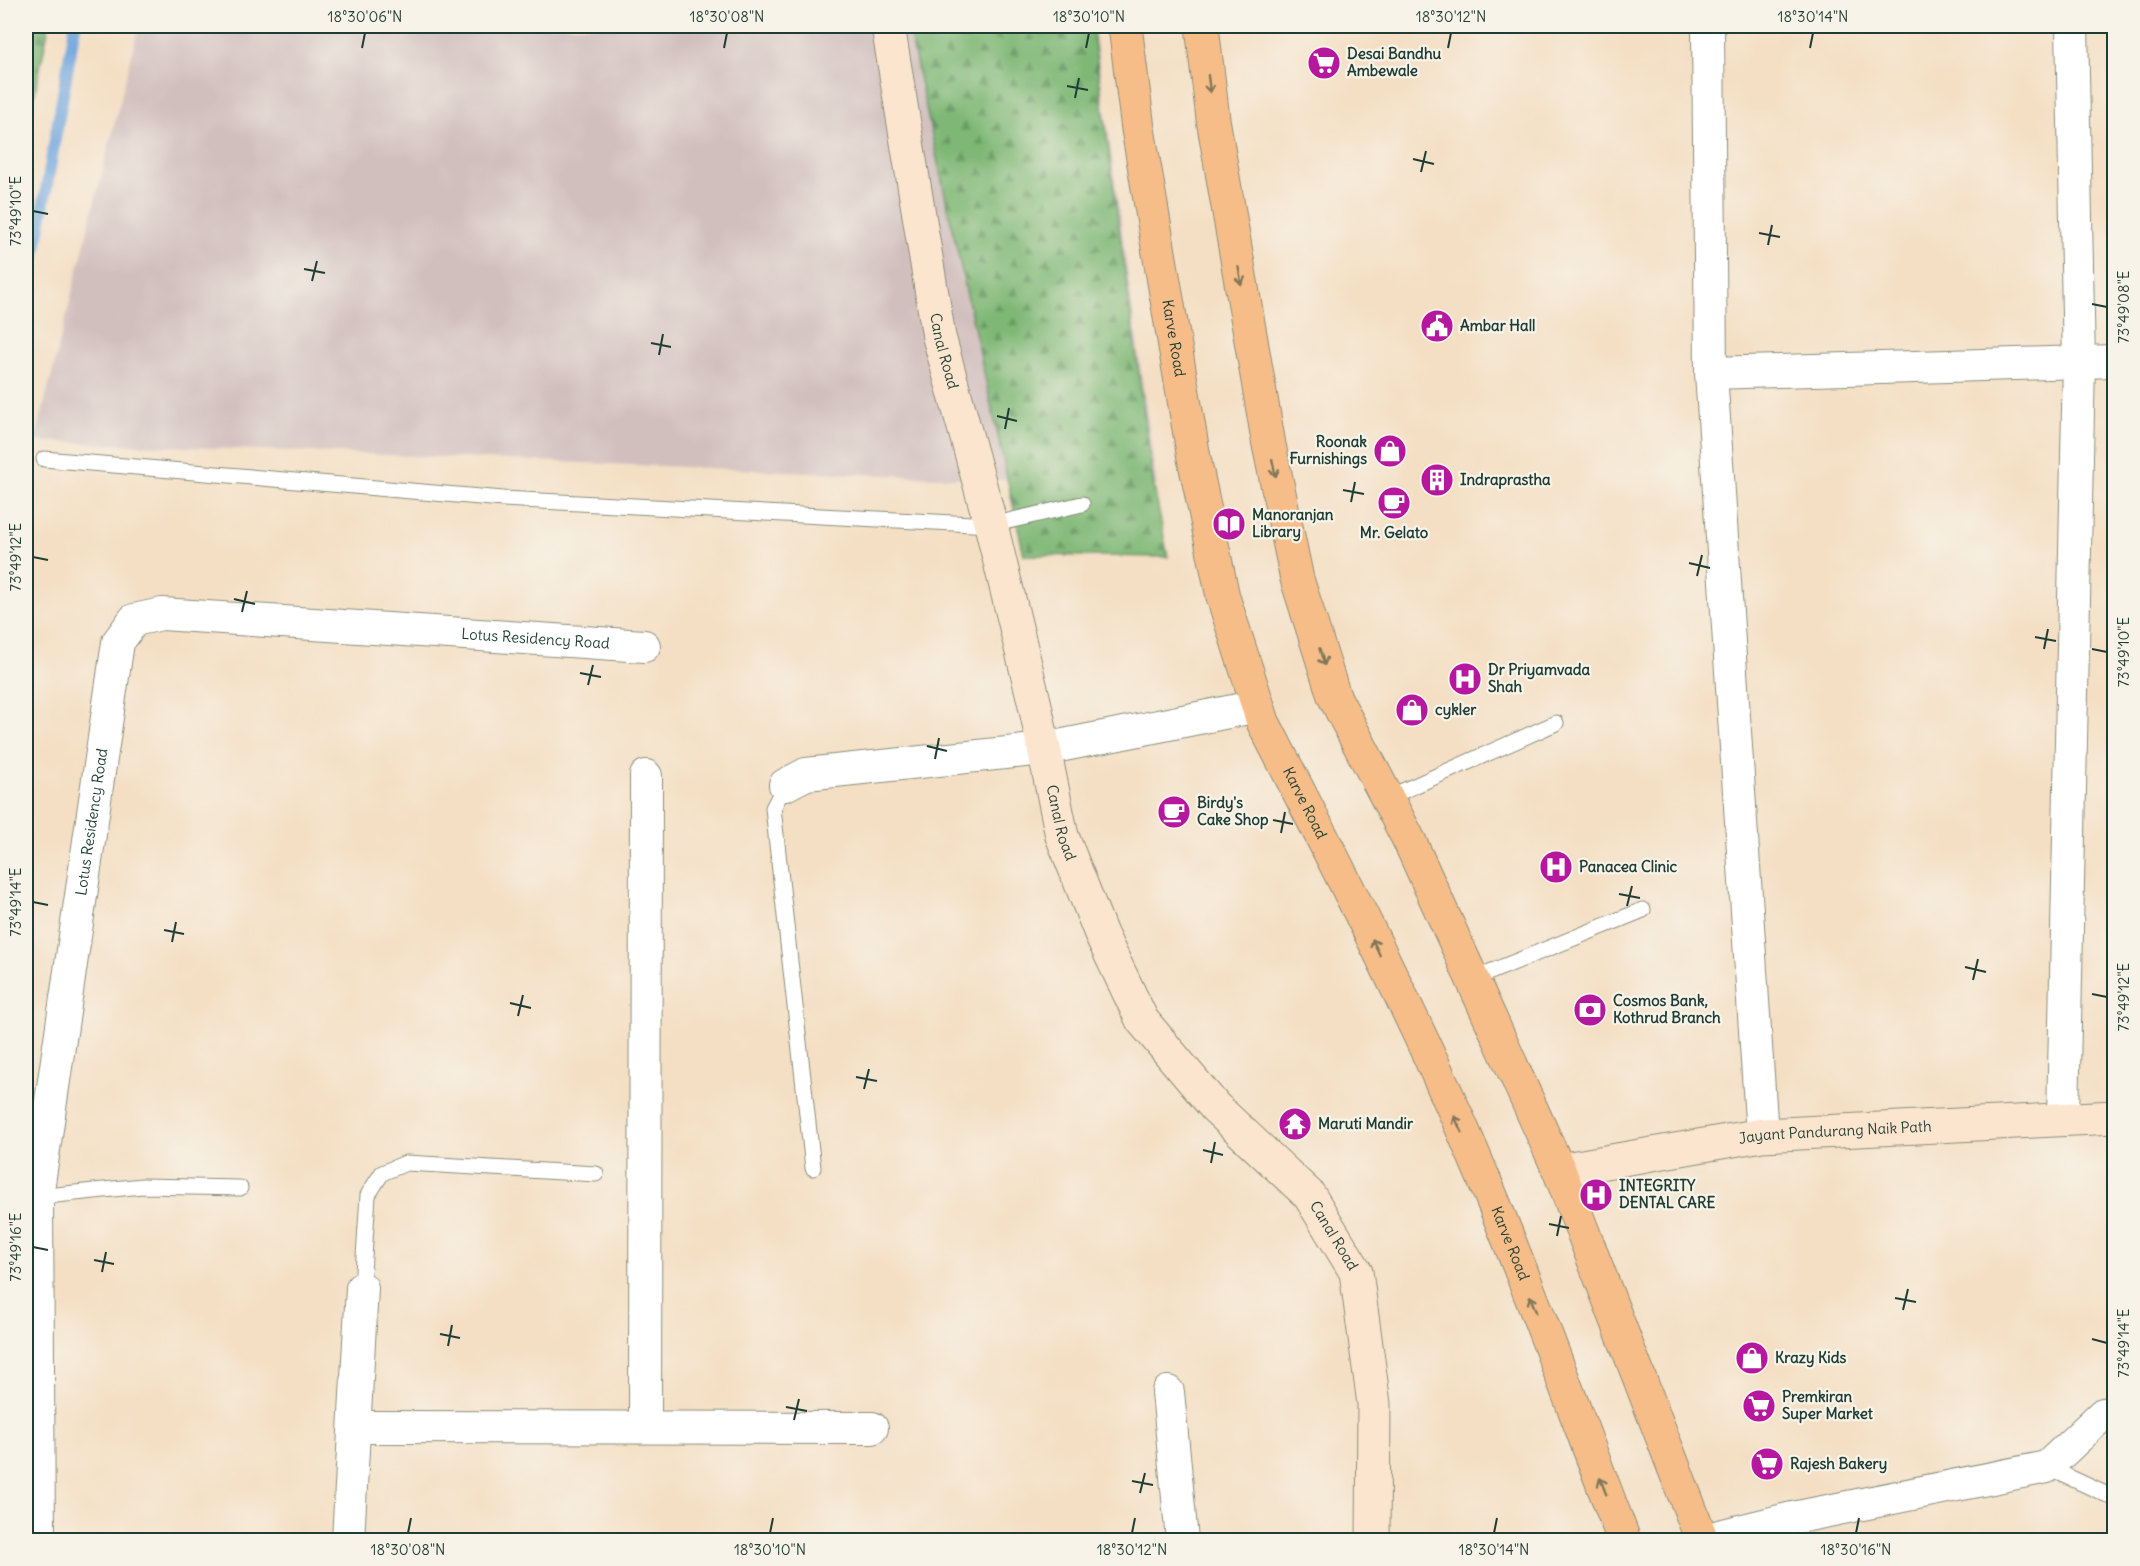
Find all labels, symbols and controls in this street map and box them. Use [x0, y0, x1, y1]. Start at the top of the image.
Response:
text: 18°30'06"N [328, 7, 402, 26]
text: 18°30'08"N [690, 7, 764, 26]
text: 18°30'10"N [1053, 7, 1125, 26]
text: 18°30'12"N [1416, 7, 1486, 26]
text: 18°30'14"N [1778, 7, 1848, 26]
place label: Desai Bandhu Ambewale [1347, 44, 1442, 80]
supermarket icon: Desai Bandhu Ambewale [1306, 45, 1342, 81]
one-way arrow [1203, 73, 1214, 93]
text: 73°49'10"E [6, 176, 25, 246]
one-way arrow [1235, 266, 1246, 285]
text: 73°49'08"E [2114, 270, 2133, 344]
street label: Karve Road [1158, 298, 1190, 378]
public building icon: Ambar Hall [1419, 308, 1455, 344]
street label: Canal Road [926, 312, 963, 391]
place label: Ambar Hall [1460, 316, 1535, 335]
place label: Roonak Furnishings [1289, 432, 1367, 469]
shop icon: Roonak Furnishings [1372, 433, 1408, 469]
one-way arrow [1269, 458, 1280, 477]
building icon: Indraprastha [1419, 462, 1455, 498]
place label: Indraprastha [1460, 470, 1551, 490]
cafe icon: Mr. Gelato [1376, 485, 1412, 521]
place label: Manoranjan Library [1252, 505, 1334, 542]
library icon: Manoranjan Library [1211, 506, 1247, 542]
text: 73°49'12"E [6, 522, 25, 591]
place label: Mr. Gelato [1360, 523, 1429, 542]
text: 73°49'10"E [2114, 617, 2133, 687]
street label: Lotus Residency Road [461, 624, 610, 653]
one-way arrow [1317, 647, 1328, 666]
place label: Dr Priyamvada Shah [1488, 660, 1590, 696]
hospital icon: Dr Priyamvada Shah [1447, 661, 1483, 697]
shop icon: cykler [1394, 692, 1430, 728]
place label: cykler [1435, 700, 1477, 720]
street label: Lotus Residency Road [71, 747, 111, 897]
street label: Karve Road [1279, 764, 1331, 842]
street label: Canal Road [1043, 783, 1081, 863]
place label: Birdy's Cake Shop [1197, 793, 1269, 830]
cafe icon: Birdy's Cake Shop [1156, 794, 1192, 830]
hospital icon: Panacea Clinic [1538, 849, 1574, 885]
place label: Panacea Clinic [1579, 857, 1678, 876]
text: 73°49'14"E [6, 867, 25, 937]
one-way arrow [1370, 939, 1382, 957]
text: 73°49'12"E [2114, 962, 2133, 1031]
place label: Cosmos Bank, Kothrud Branch [1613, 991, 1721, 1027]
bank icon: Cosmos Bank, Kothrud Branch [1572, 992, 1608, 1028]
temple icon: Maruti Mandir [1277, 1106, 1313, 1142]
place label: Maruti Mandir [1318, 1114, 1414, 1133]
one-way arrow [1452, 1115, 1463, 1133]
street label: Jayant Pandurang Naik Path [1737, 1116, 1932, 1148]
place label: INTEGRITY DENTAL CARE [1619, 1176, 1715, 1212]
hospital icon: INTEGRITY DENTAL CARE [1578, 1177, 1614, 1213]
street label: Canal Road [1306, 1197, 1363, 1274]
street label: Karve Road [1487, 1203, 1534, 1283]
text: 73°49'16"E [6, 1212, 25, 1282]
one-way arrow [1527, 1295, 1538, 1314]
text: 73°49'14"E [2114, 1308, 2133, 1378]
shop icon: Krazy Kids [1734, 1340, 1770, 1376]
place label: Krazy Kids [1775, 1348, 1847, 1368]
place label: Premkiran Super Market [1782, 1387, 1874, 1424]
supermarket icon: Premkiran Super Market [1741, 1388, 1777, 1424]
supermarket icon: Rajesh Bakery [1749, 1446, 1785, 1482]
place label: Rajesh Bakery [1790, 1454, 1887, 1474]
one-way arrow [1597, 1477, 1608, 1496]
text: 18°30'08"N [371, 1540, 445, 1559]
text: 18°30'10"N [734, 1540, 806, 1559]
text: 18°30'12"N [1097, 1540, 1167, 1559]
text: 18°30'14"N [1459, 1540, 1529, 1559]
text: 18°30'16"N [1821, 1540, 1891, 1559]

